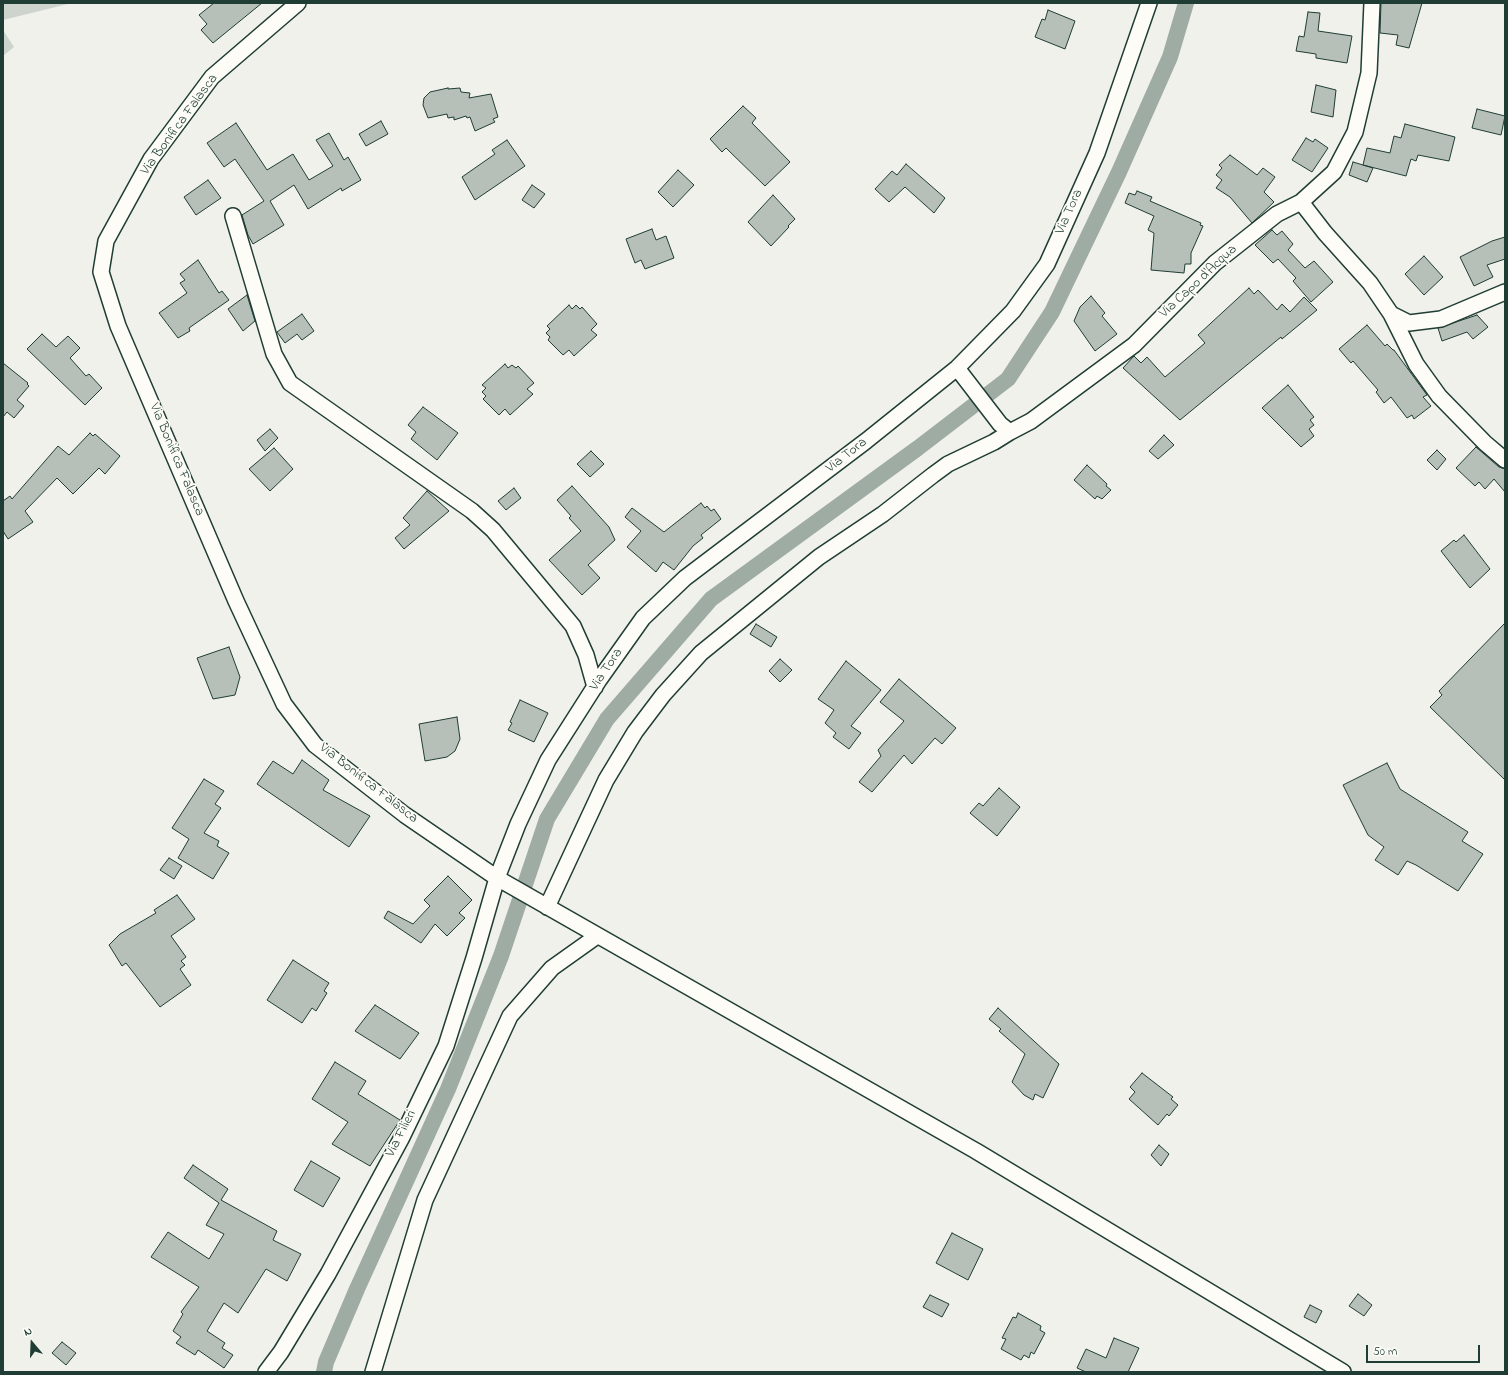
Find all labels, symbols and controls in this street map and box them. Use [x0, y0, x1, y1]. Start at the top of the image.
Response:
street label: Via Bonifica Falasca [138, 71, 222, 179]
street label: Via Tora [1053, 187, 1087, 237]
street label: Via Capo d'Acqua [1157, 242, 1241, 322]
street label: Via Bonifica Falasca [145, 401, 207, 519]
street label: Via Tora [823, 435, 871, 477]
street label: Via Tora [587, 646, 627, 694]
street label: Via Bonifica Falasca [315, 740, 421, 828]
street label: Via Filieri [383, 1108, 421, 1160]
north arrow [12, 1323, 52, 1363]
text: N [22, 1323, 34, 1340]
scale bar [1368, 1337, 1482, 1363]
text: 50 m [1373, 1343, 1397, 1361]

